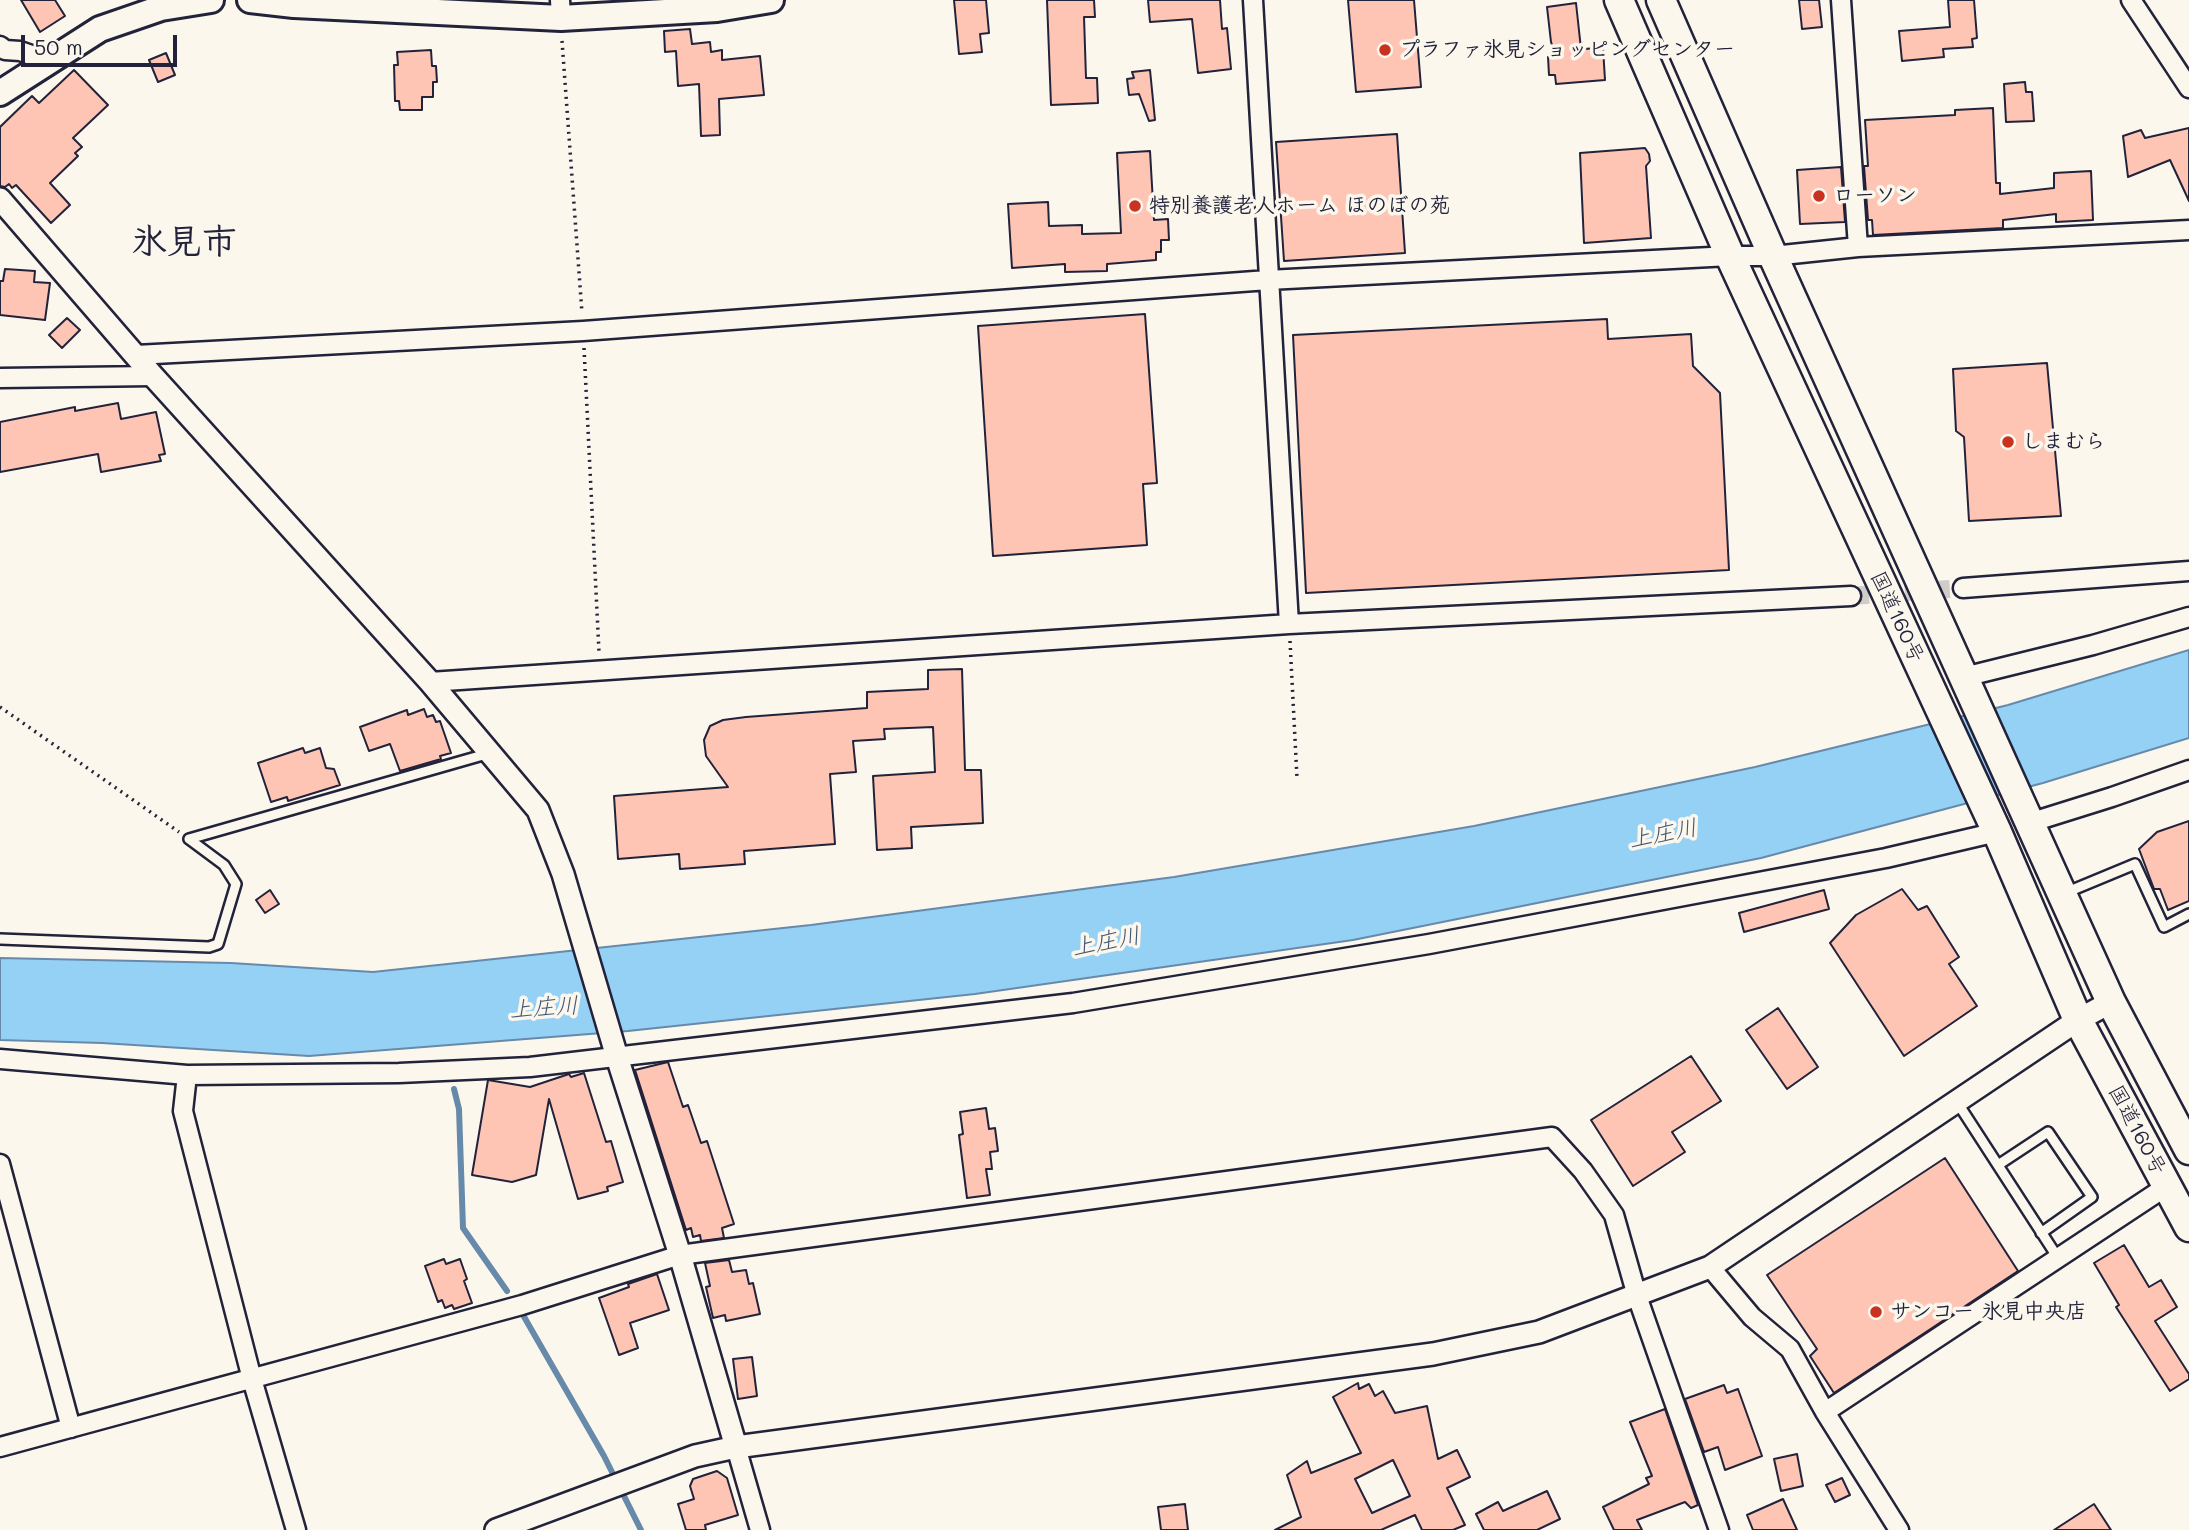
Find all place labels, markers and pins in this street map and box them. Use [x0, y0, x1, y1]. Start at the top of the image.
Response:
place label: プラファ氷見ショッピングセンター [1399, 37, 1735, 63]
marker: プラファ氷見ショッピングセンター [1377, 42, 1393, 58]
place label: ローソン [1833, 183, 1917, 209]
marker: ローソン [1811, 188, 1827, 204]
place label: 特別養護老人ホーム ほのぼの苑 [1149, 193, 1451, 219]
marker: 特別養護老人ホーム ほのぼの苑 [1127, 198, 1143, 214]
place label: しまむら [2022, 429, 2106, 455]
marker: しまむら [2000, 434, 2016, 450]
place label: サンコー 氷見中央店 [1890, 1299, 2087, 1325]
marker: サンコー 氷見中央店 [1868, 1304, 1884, 1320]

